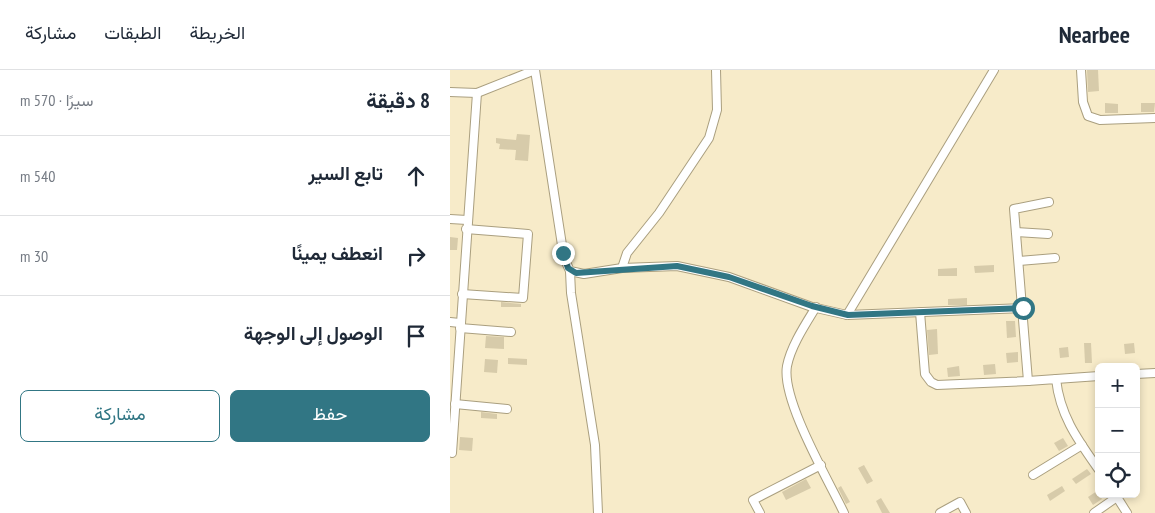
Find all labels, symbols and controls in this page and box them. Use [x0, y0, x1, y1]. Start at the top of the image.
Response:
text: Nearbee [1059, 19, 1130, 50]
text: مشاركة [25, 21, 76, 44]
text: الطبقات [104, 21, 161, 44]
text: الخريطة [189, 21, 245, 44]
text: 8 دقيقة [366, 87, 430, 114]
text: سيرًا · 570 m [20, 90, 93, 110]
text: تابع السير [308, 161, 383, 185]
icon: ahead [402, 162, 430, 190]
text: 540 m [20, 166, 55, 186]
text: انعطف يمينًا [292, 241, 383, 265]
icon: right [402, 242, 430, 270]
route end [552, 242, 575, 265]
text: 30 m [20, 246, 48, 266]
route start [1012, 297, 1035, 320]
text: الوصول إلى الوجهة [244, 321, 383, 345]
icon: arrive [402, 322, 430, 350]
map controls [1095, 363, 1140, 498]
button: + [1095, 363, 1140, 408]
button: مشاركة [20, 390, 220, 442]
button: حفظ [230, 390, 430, 442]
button: − [1095, 408, 1140, 453]
button: locate [1095, 453, 1140, 498]

